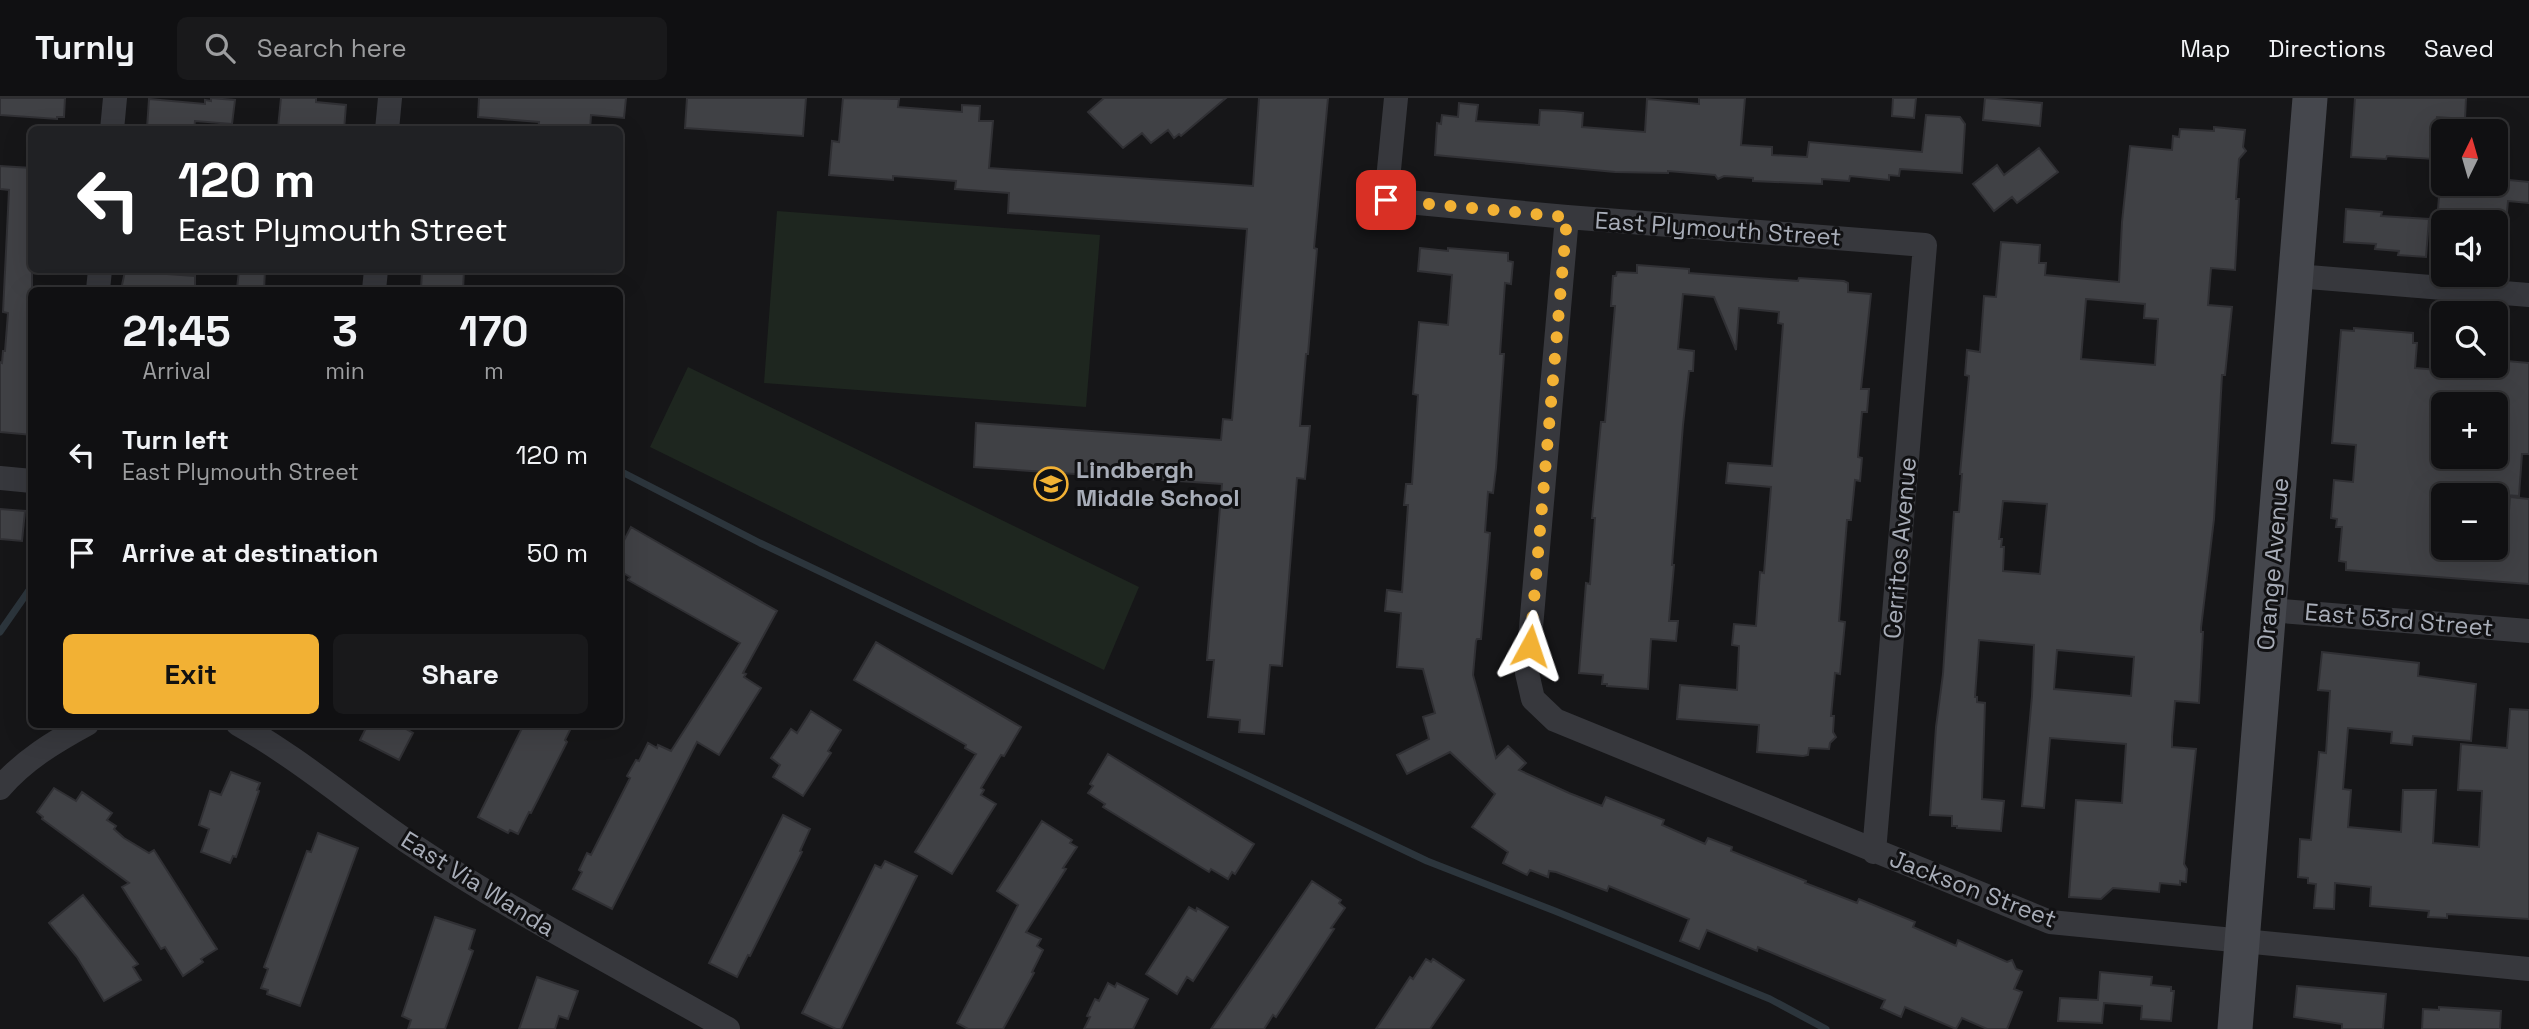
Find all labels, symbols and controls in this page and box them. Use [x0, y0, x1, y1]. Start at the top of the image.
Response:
search box [177, 17, 667, 80]
text: Turnly [35, 27, 135, 69]
icon: search [201, 29, 239, 67]
text: Search here [257, 31, 407, 65]
text: Map [2180, 33, 2230, 64]
text: Directions [2268, 33, 2386, 64]
text: Saved [2424, 33, 2494, 64]
north arrow [2431, 119, 2508, 196]
map controls [2431, 119, 2508, 560]
text: 120 m [178, 149, 315, 211]
icon: left [63, 154, 154, 245]
pin [1356, 170, 1416, 230]
icon: arrive [1367, 181, 1405, 219]
street label: East Plymouth Street [1594, 204, 1842, 253]
text: East Plymouth Street [178, 210, 508, 250]
button: sound [2431, 210, 2508, 287]
button: search [2431, 301, 2508, 378]
text: 21:45 [122, 305, 231, 358]
text: 3 [332, 305, 358, 358]
text: 170 [459, 305, 529, 358]
text: Arrival [142, 356, 211, 386]
text: min [325, 356, 365, 386]
text: m [484, 356, 504, 386]
button: + [2431, 392, 2508, 469]
text: Turn left [122, 423, 229, 457]
icon: left [63, 436, 101, 474]
text: 120 m [516, 438, 588, 472]
place label: Lindbergh Middle School [1076, 454, 1240, 513]
street label: Cerritos Avenue [1876, 456, 1923, 640]
text: East Plymouth Street [122, 457, 359, 487]
school or university icon: Lindbergh Middle School [1032, 465, 1070, 503]
street label: Orange Avenue [2250, 476, 2296, 652]
button: − [2431, 483, 2508, 560]
icon: arrive [63, 534, 101, 572]
text: Arrive at destination [122, 536, 379, 570]
text: 50 m [527, 536, 588, 570]
street label: East 53rd Street [2303, 596, 2495, 643]
position arrow [1493, 609, 1567, 683]
button: Exit [63, 634, 319, 714]
button: Share [333, 634, 588, 714]
street label: East Via Wanda [396, 824, 561, 943]
street label: Jackson Street [1886, 843, 2061, 935]

